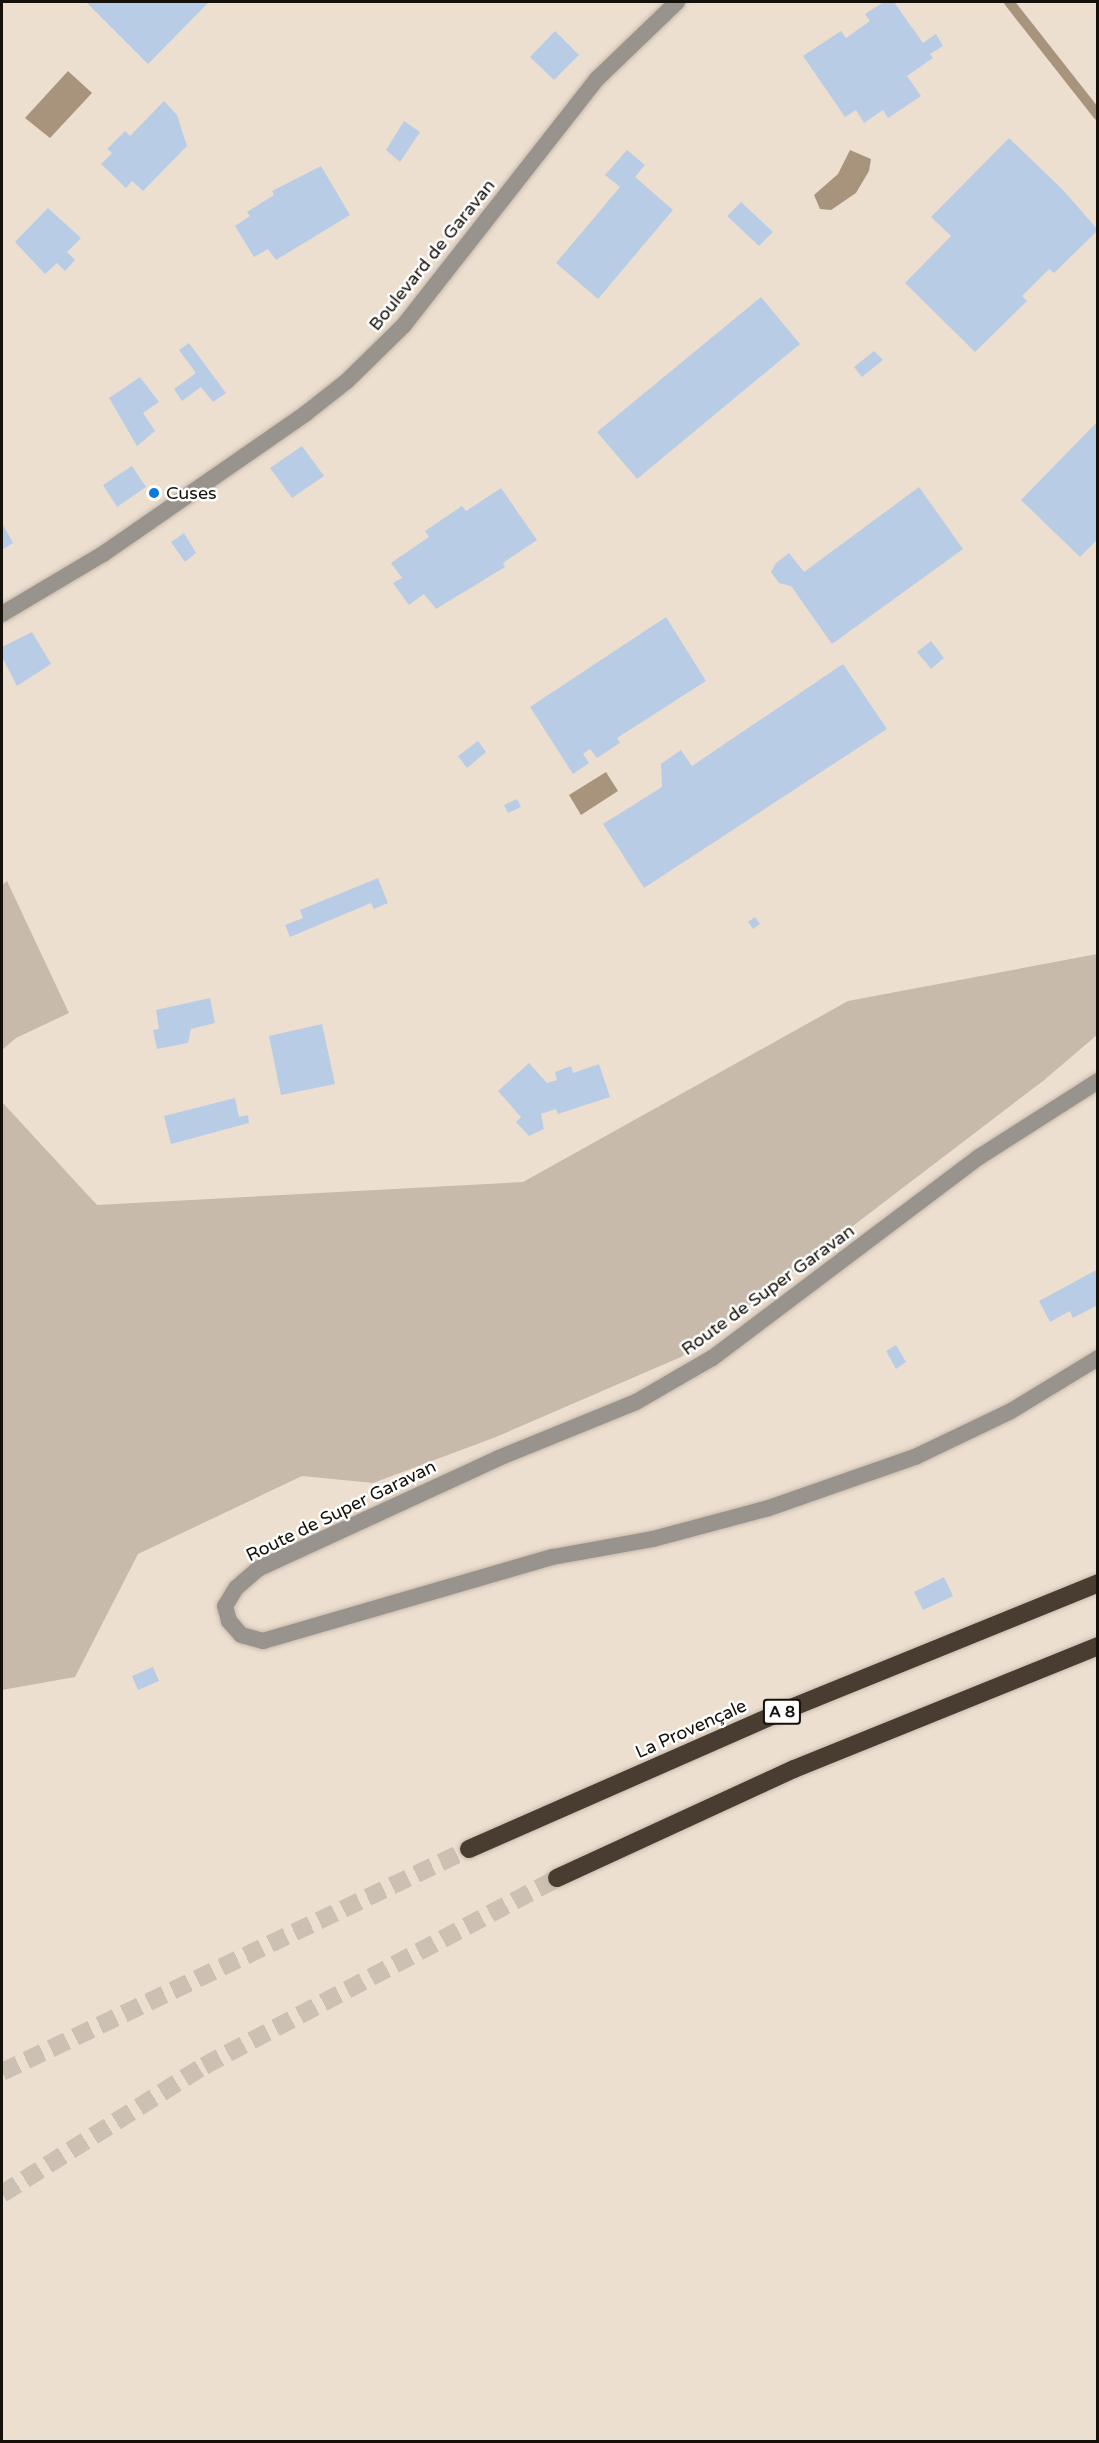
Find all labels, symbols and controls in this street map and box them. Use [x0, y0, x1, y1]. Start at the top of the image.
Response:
street label: Boulevard de Garavan [364, 175, 500, 335]
place label: Cuses [166, 482, 217, 504]
marker: Cuses [147, 486, 161, 500]
street label: Route de Super Garavan [677, 1220, 859, 1360]
street label: Route de Super Garavan [242, 1456, 440, 1566]
street label: La Provençale [632, 1695, 750, 1763]
road number: A 8 [762, 1699, 802, 1725]

